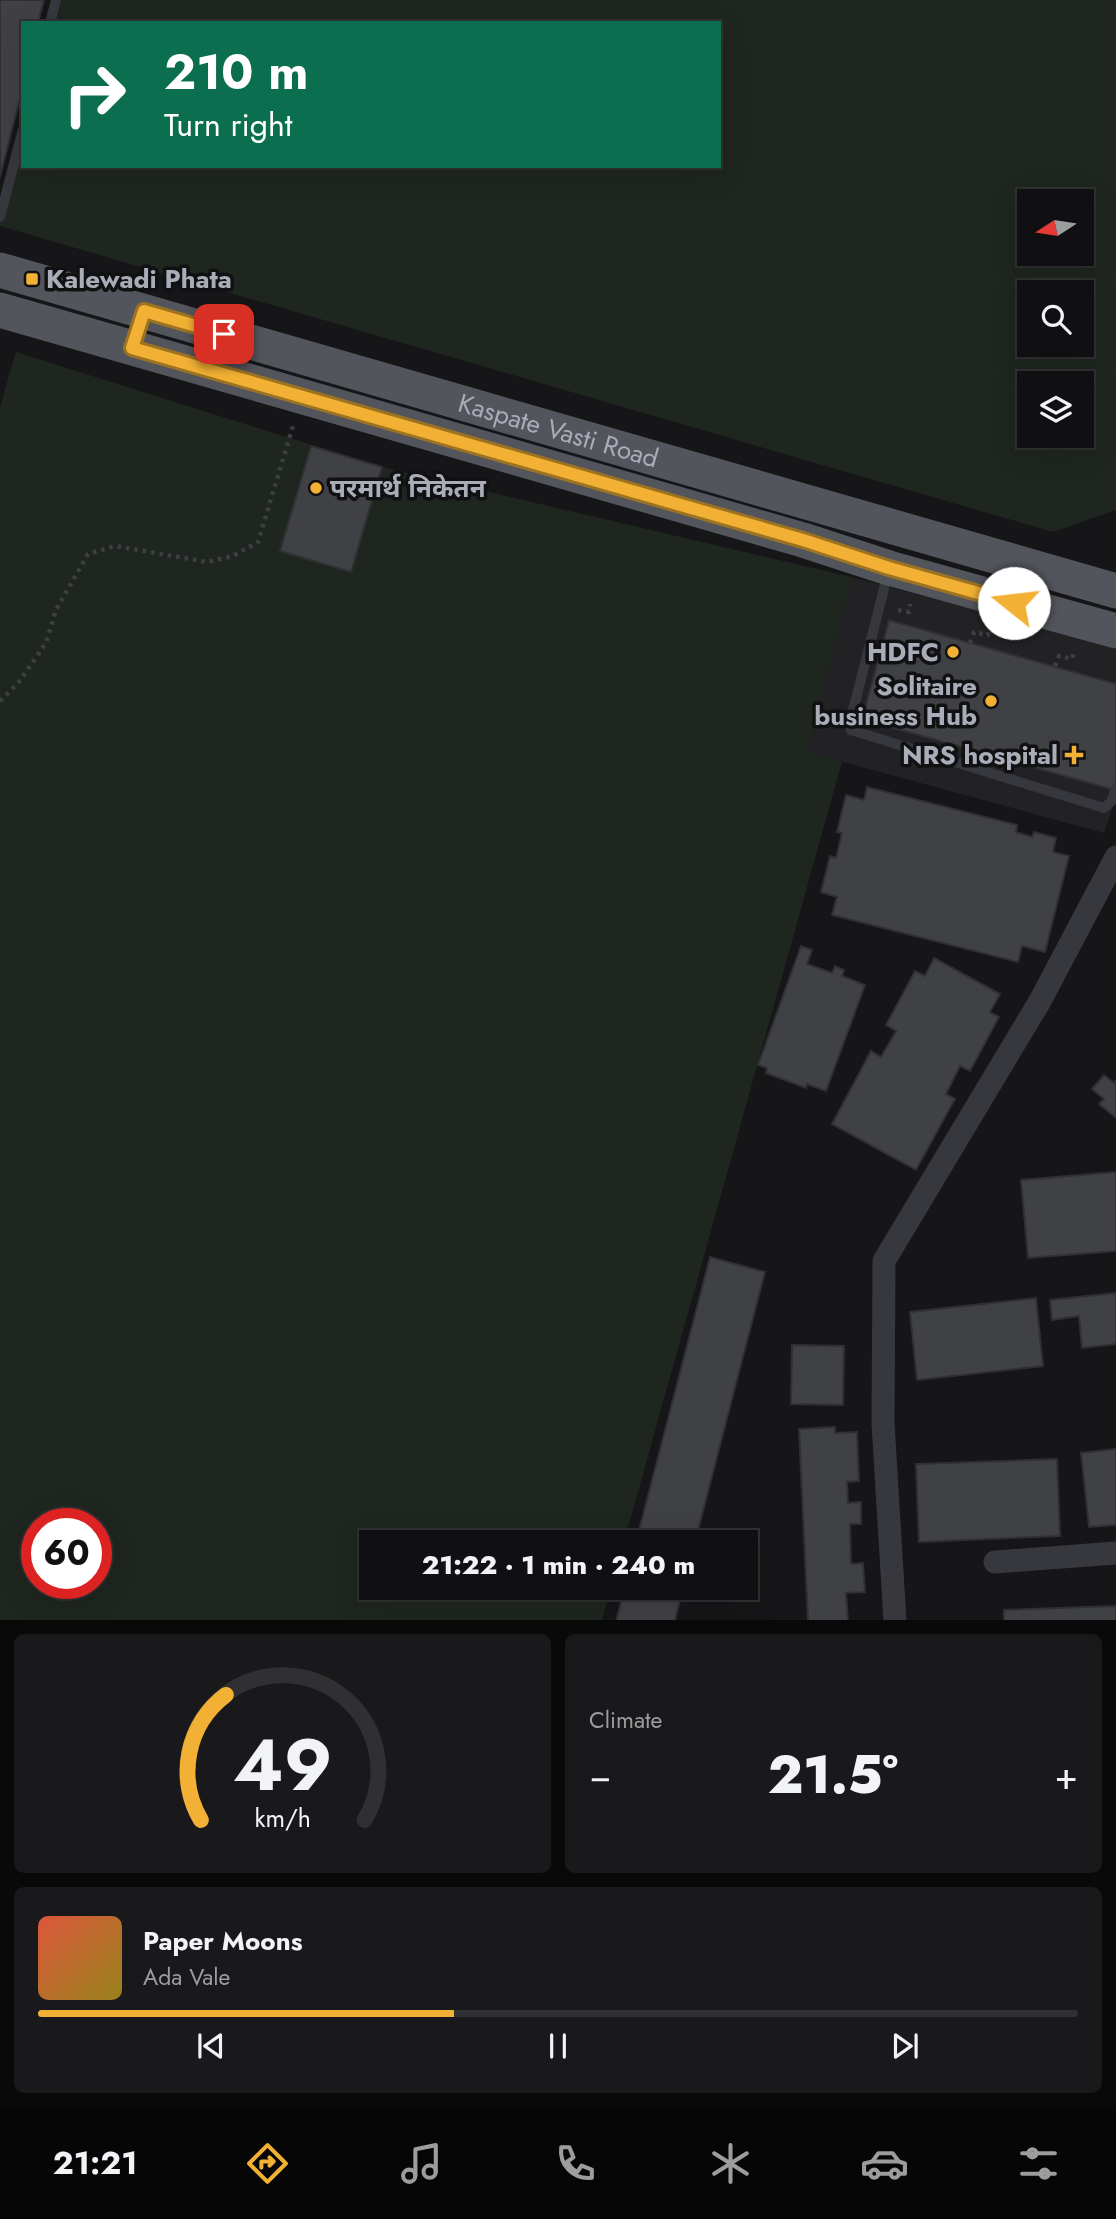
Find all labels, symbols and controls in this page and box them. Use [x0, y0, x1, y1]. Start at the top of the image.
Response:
text: 210 m [164, 37, 308, 107]
icon: right [49, 49, 140, 140]
text: Turn right [164, 102, 293, 148]
north arrow [1017, 189, 1094, 266]
map controls [1017, 189, 1094, 448]
place label: Kalewadi Phata [46, 260, 232, 298]
marker: Kalewadi Phata [24, 271, 40, 287]
button: search [1017, 280, 1094, 357]
pin [194, 304, 254, 364]
icon: arrive [205, 315, 243, 353]
button: layers [1017, 371, 1094, 448]
street label: Kaspate Vasti Road [454, 384, 663, 477]
place label: परमार्थ निकेतन [330, 469, 487, 507]
marker: परमार्थ निकेतन [308, 480, 324, 496]
position arrow [977, 566, 1051, 640]
place label: HDFC [867, 633, 939, 671]
marker: HDFC [945, 644, 961, 660]
place label: Solitaire business Hub [814, 667, 977, 735]
marker: Solitaire business Hub [983, 693, 999, 709]
place label: NRS hospital [902, 736, 1058, 774]
marker: NRS hospital [1064, 745, 1084, 765]
speed limit sign: 60 [21, 1508, 112, 1599]
text: 21:22 · 1 min · 240 m [422, 1546, 695, 1584]
text: Climate [589, 1703, 662, 1737]
text: 49 [233, 1712, 332, 1817]
text: 21.5° [768, 1737, 898, 1813]
text: − [589, 1748, 611, 1803]
text: + [1055, 1748, 1078, 1803]
text: km/h [254, 1799, 311, 1835]
text: Paper Moons [143, 1922, 303, 1960]
text: Ada Vale [143, 1960, 230, 1994]
icon: previous [192, 2027, 230, 2065]
icon: pause [539, 2027, 577, 2065]
icon: next [886, 2027, 924, 2065]
icon: directions [243, 2139, 292, 2188]
icon: music [397, 2139, 446, 2188]
icon: phone [551, 2139, 600, 2188]
icon: climate [706, 2139, 755, 2188]
icon: car [860, 2139, 909, 2188]
icon: filters [1014, 2139, 1063, 2188]
text: 21:21 [53, 2140, 138, 2186]

